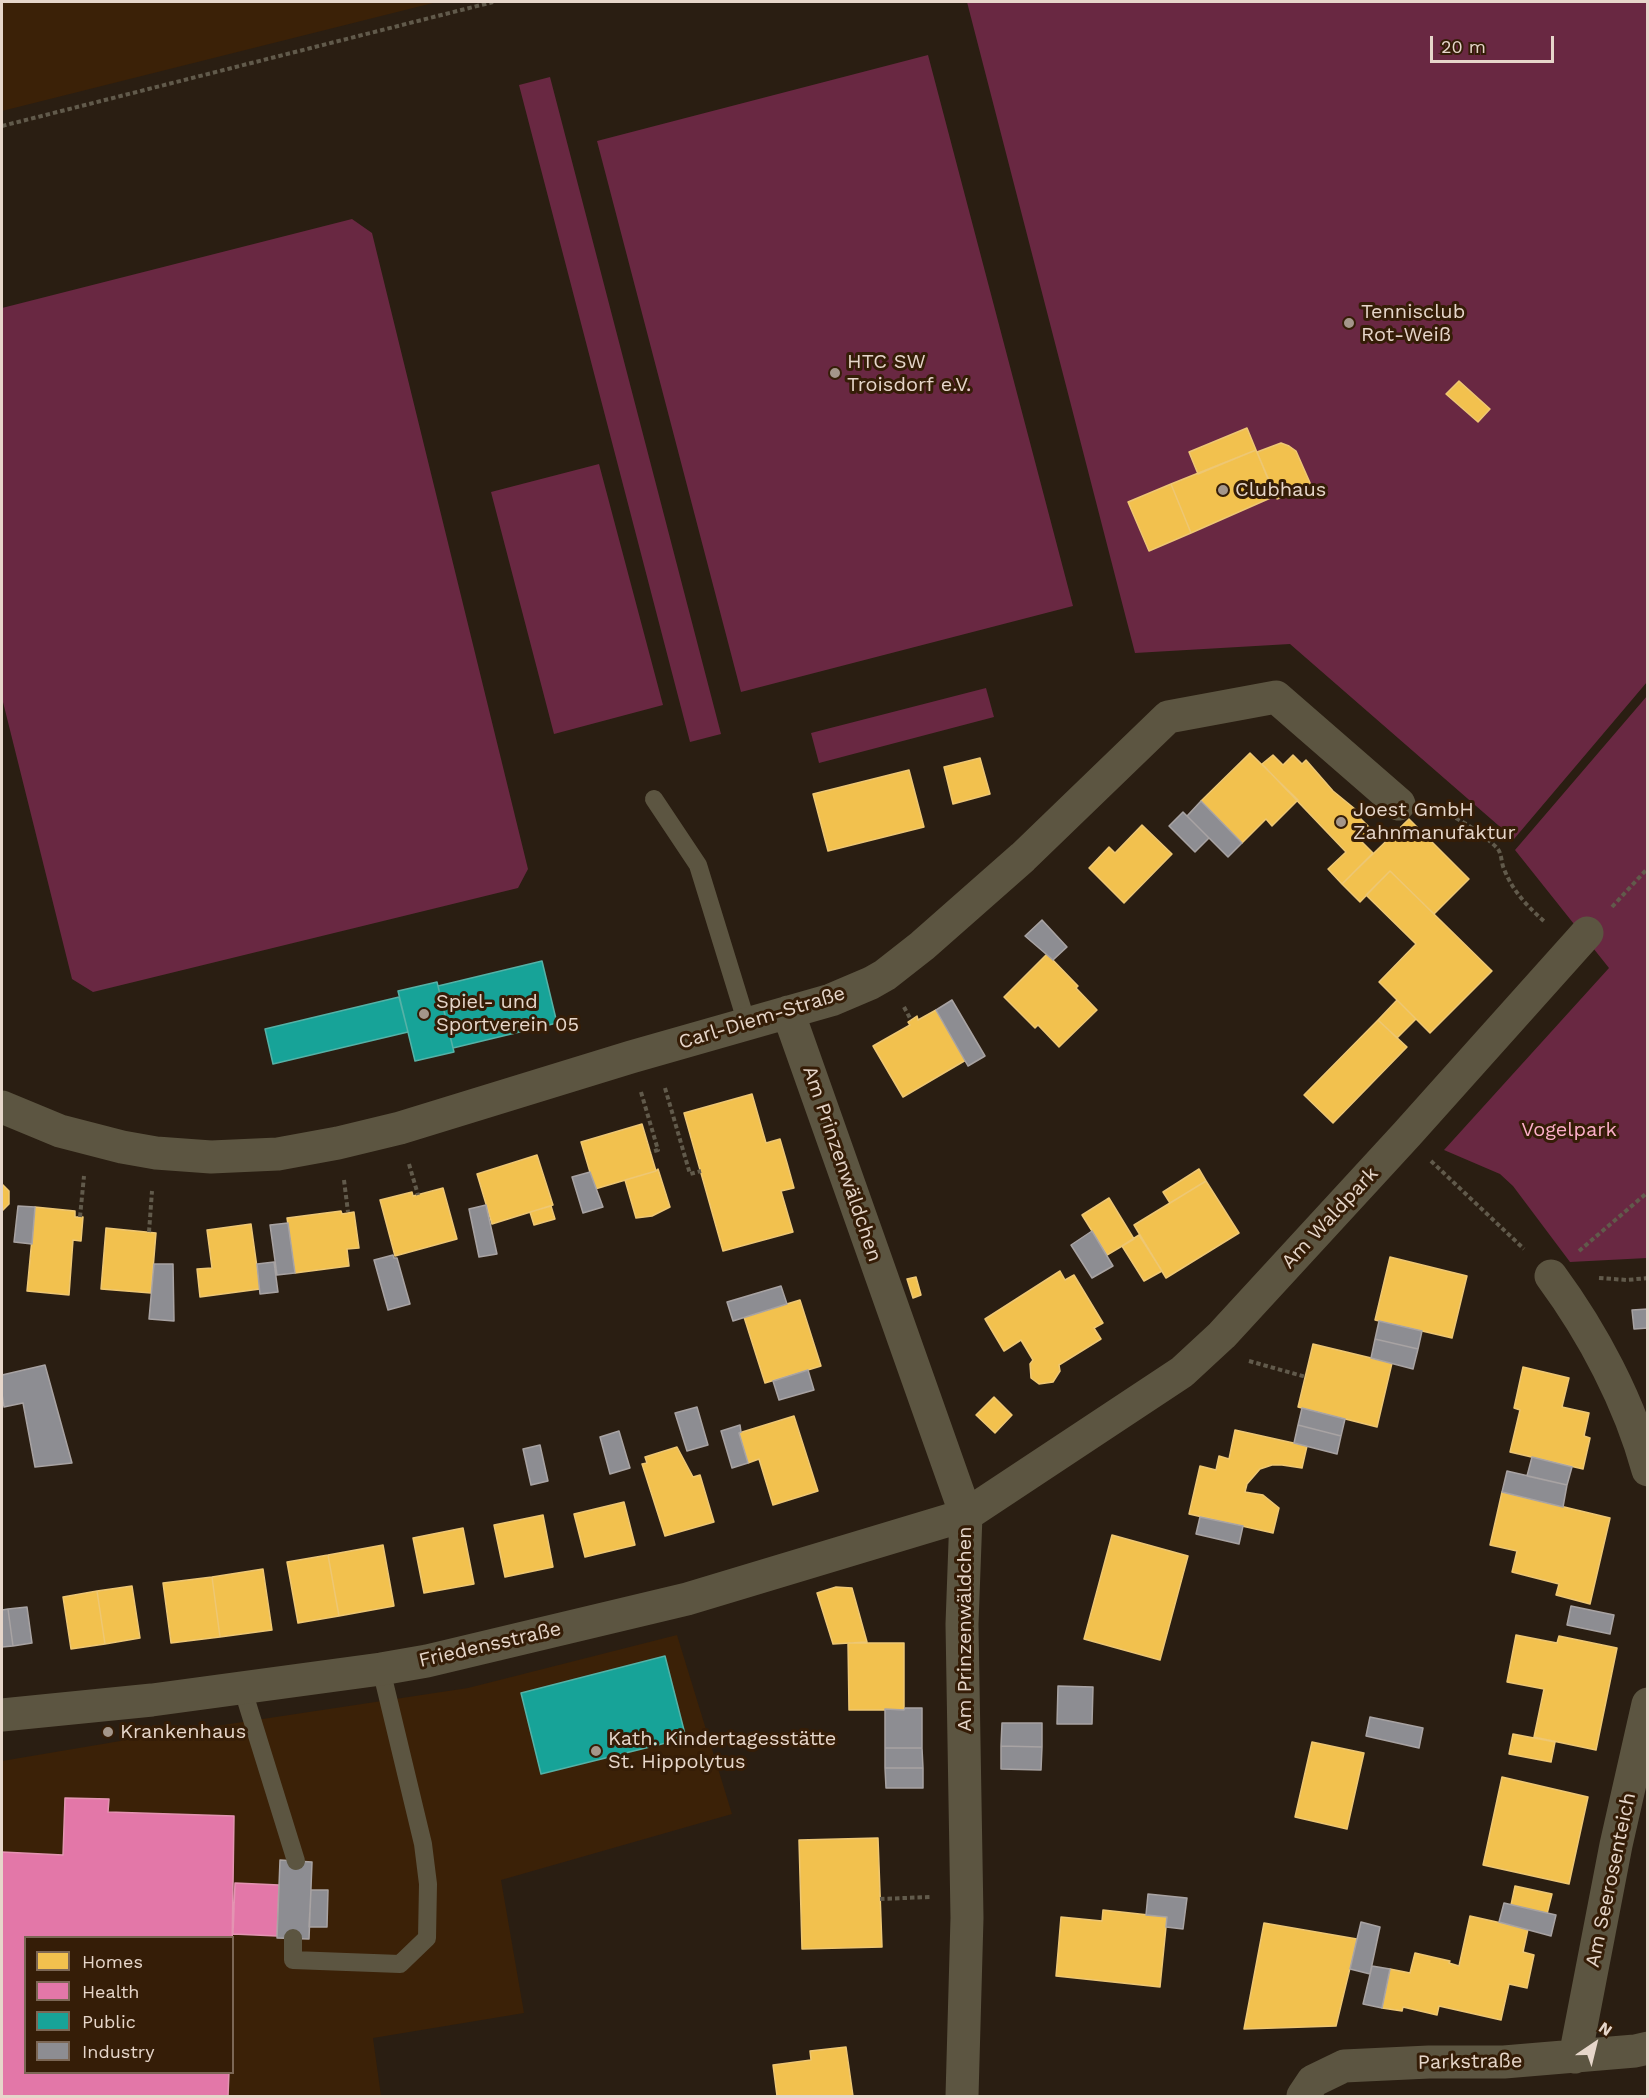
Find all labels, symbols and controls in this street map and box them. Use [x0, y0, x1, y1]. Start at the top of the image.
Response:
scale bar [1433, 24, 1558, 62]
text: 20 m [1441, 36, 1486, 57]
place label: Tennisclub Rot-Weiß [1361, 300, 1465, 347]
marker: Tennisclub Rot-Weiß [1342, 316, 1356, 330]
place label: HTC SW Troisdorf e.V. [847, 350, 971, 397]
marker: HTC SW Troisdorf e.V. [828, 366, 842, 380]
place label: Clubhaus [1235, 478, 1326, 502]
marker: Clubhaus [1216, 483, 1230, 497]
place label: Joest GmbH Zahnmanufaktur [1353, 798, 1516, 845]
marker: Joest GmbH Zahnmanufaktur [1334, 815, 1348, 829]
street label: Carl-Diem-Straße [676, 981, 848, 1055]
place label: Spiel- und Sportverein 05 [436, 990, 579, 1037]
marker: Spiel- und Sportverein 05 [417, 1007, 431, 1021]
street label: Am Prinzenwäldchen [797, 1063, 887, 1265]
park label: Vogelpark [1521, 1118, 1617, 1142]
street label: Am Waldpark [1277, 1162, 1383, 1274]
street label: Am Prinzenwäldchen [953, 1526, 977, 1732]
street label: Friedensstraße [416, 1617, 564, 1673]
place label: Krankenhaus [120, 1720, 246, 1744]
marker: Krankenhaus [101, 1725, 115, 1739]
place label: Kath. Kindertagesstätte St. Hippolytus [608, 1727, 836, 1774]
marker: Kath. Kindertagesstätte St. Hippolytus [589, 1744, 603, 1758]
street label: Am Seerosenteich [1581, 1790, 1641, 1970]
legend [24, 1936, 234, 2074]
text: Homes [82, 1951, 143, 1972]
text: Health [82, 1981, 139, 2002]
text: Public [82, 2011, 136, 2032]
north arrow [1565, 2014, 1625, 2074]
text: N [1595, 2018, 1616, 2040]
text: Industry [82, 2041, 154, 2062]
street label: Parkstraße [1417, 2049, 1523, 2075]

